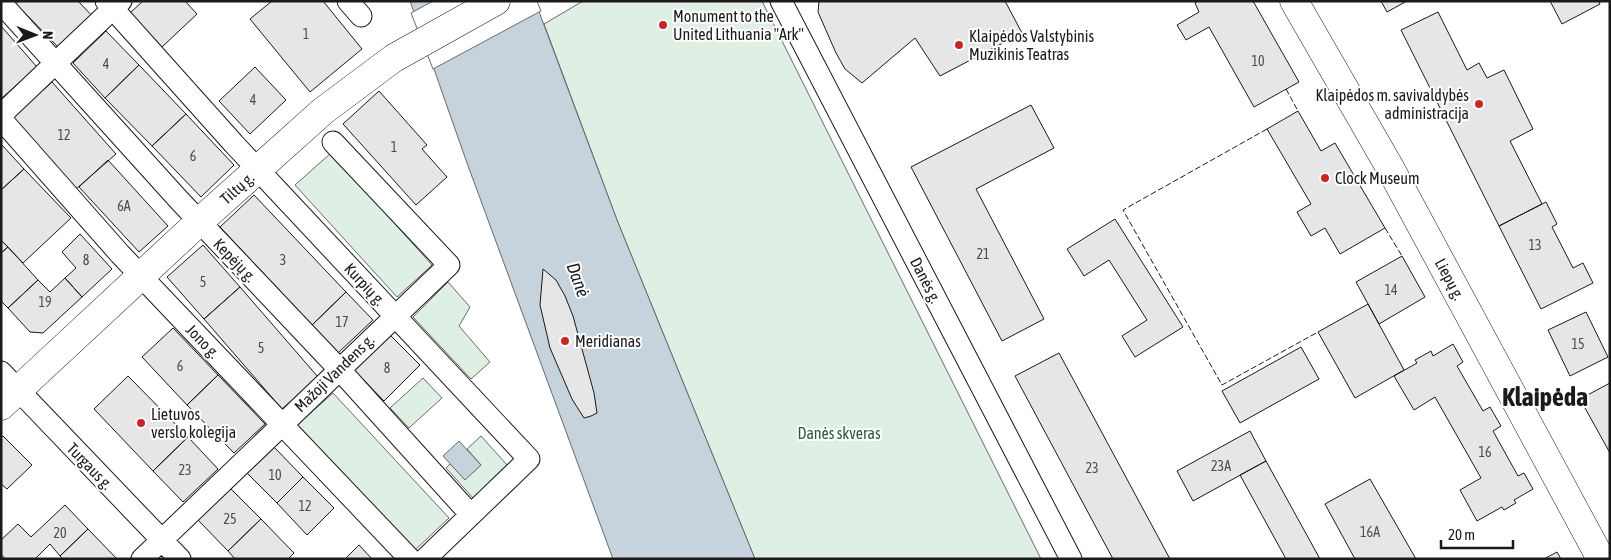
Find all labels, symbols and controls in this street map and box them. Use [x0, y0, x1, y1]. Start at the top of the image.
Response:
place label: Monument to the United Lithuania "Ark" [673, 7, 804, 43]
north arrow [10, 10, 60, 60]
marker: Monument to the United Lithuania "Ark" [657, 19, 669, 31]
house number: 1 [303, 26, 309, 42]
place label: Klaipėdos Valstybinis Muzikinis Teatras [969, 27, 1095, 63]
text: N [40, 31, 56, 39]
marker: Klaipėdos Valstybinis Muzikinis Teatras [953, 39, 965, 51]
house number: 10 [1251, 53, 1265, 69]
house number: 4 [103, 56, 110, 72]
place label: Klaipėdos m. savivaldybės administracija [1316, 86, 1469, 123]
house number: 4 [250, 92, 257, 108]
marker: Klaipėdos m. savivaldybės administracija [1473, 98, 1485, 110]
house number: 12 [57, 127, 71, 143]
house number: 1 [391, 139, 397, 155]
house number: 6 [190, 148, 197, 164]
street label: Tiltų g. [217, 168, 258, 208]
place label: Clock Museum [1335, 169, 1420, 187]
marker: Clock Museum [1319, 172, 1331, 184]
house number: 6A [117, 198, 131, 214]
street label: Kepėjų g. [209, 235, 260, 286]
house number: 13 [1528, 237, 1542, 253]
house number: 21 [976, 246, 990, 262]
house number: 8 [83, 252, 90, 268]
house number: 3 [280, 252, 286, 268]
street label: Danės g. [906, 254, 945, 306]
street label: Liepų g. [1431, 255, 1468, 303]
street label: Kurpių g. [340, 259, 389, 310]
water label: Danė [563, 260, 594, 300]
house number: 5 [200, 274, 206, 290]
house number: 14 [1384, 282, 1398, 298]
house number: 19 [38, 294, 52, 310]
house number: 17 [335, 314, 349, 330]
street label: Jono g. [182, 320, 223, 362]
street label: Mažoji Vandens g. [290, 330, 378, 416]
place label: Meridianas [575, 332, 641, 350]
marker: Meridianas [559, 335, 571, 347]
house number: 15 [1571, 336, 1585, 352]
house number: 5 [258, 340, 264, 356]
house number: 6 [177, 358, 184, 374]
house number: 8 [384, 360, 391, 376]
district label: Klaipėda [1502, 382, 1588, 412]
place label: Lietuvos verslo kolegija [151, 405, 236, 442]
marker: Lietuvos verslo kolegija [135, 417, 147, 429]
park label: Danės skveras [797, 424, 881, 442]
street label: Turgaus g. [63, 439, 117, 494]
house number: 16 [1478, 444, 1492, 460]
house number: 23A [1211, 458, 1231, 474]
house number: 23 [1085, 460, 1099, 476]
house number: 23 [178, 462, 192, 478]
house number: 10 [268, 467, 282, 483]
house number: 12 [298, 498, 312, 514]
house number: 25 [223, 511, 237, 527]
scale bar [1441, 518, 1514, 550]
house number: 16A [1360, 524, 1380, 540]
house number: 20 [53, 525, 67, 541]
text: 20 m [1448, 526, 1475, 543]

